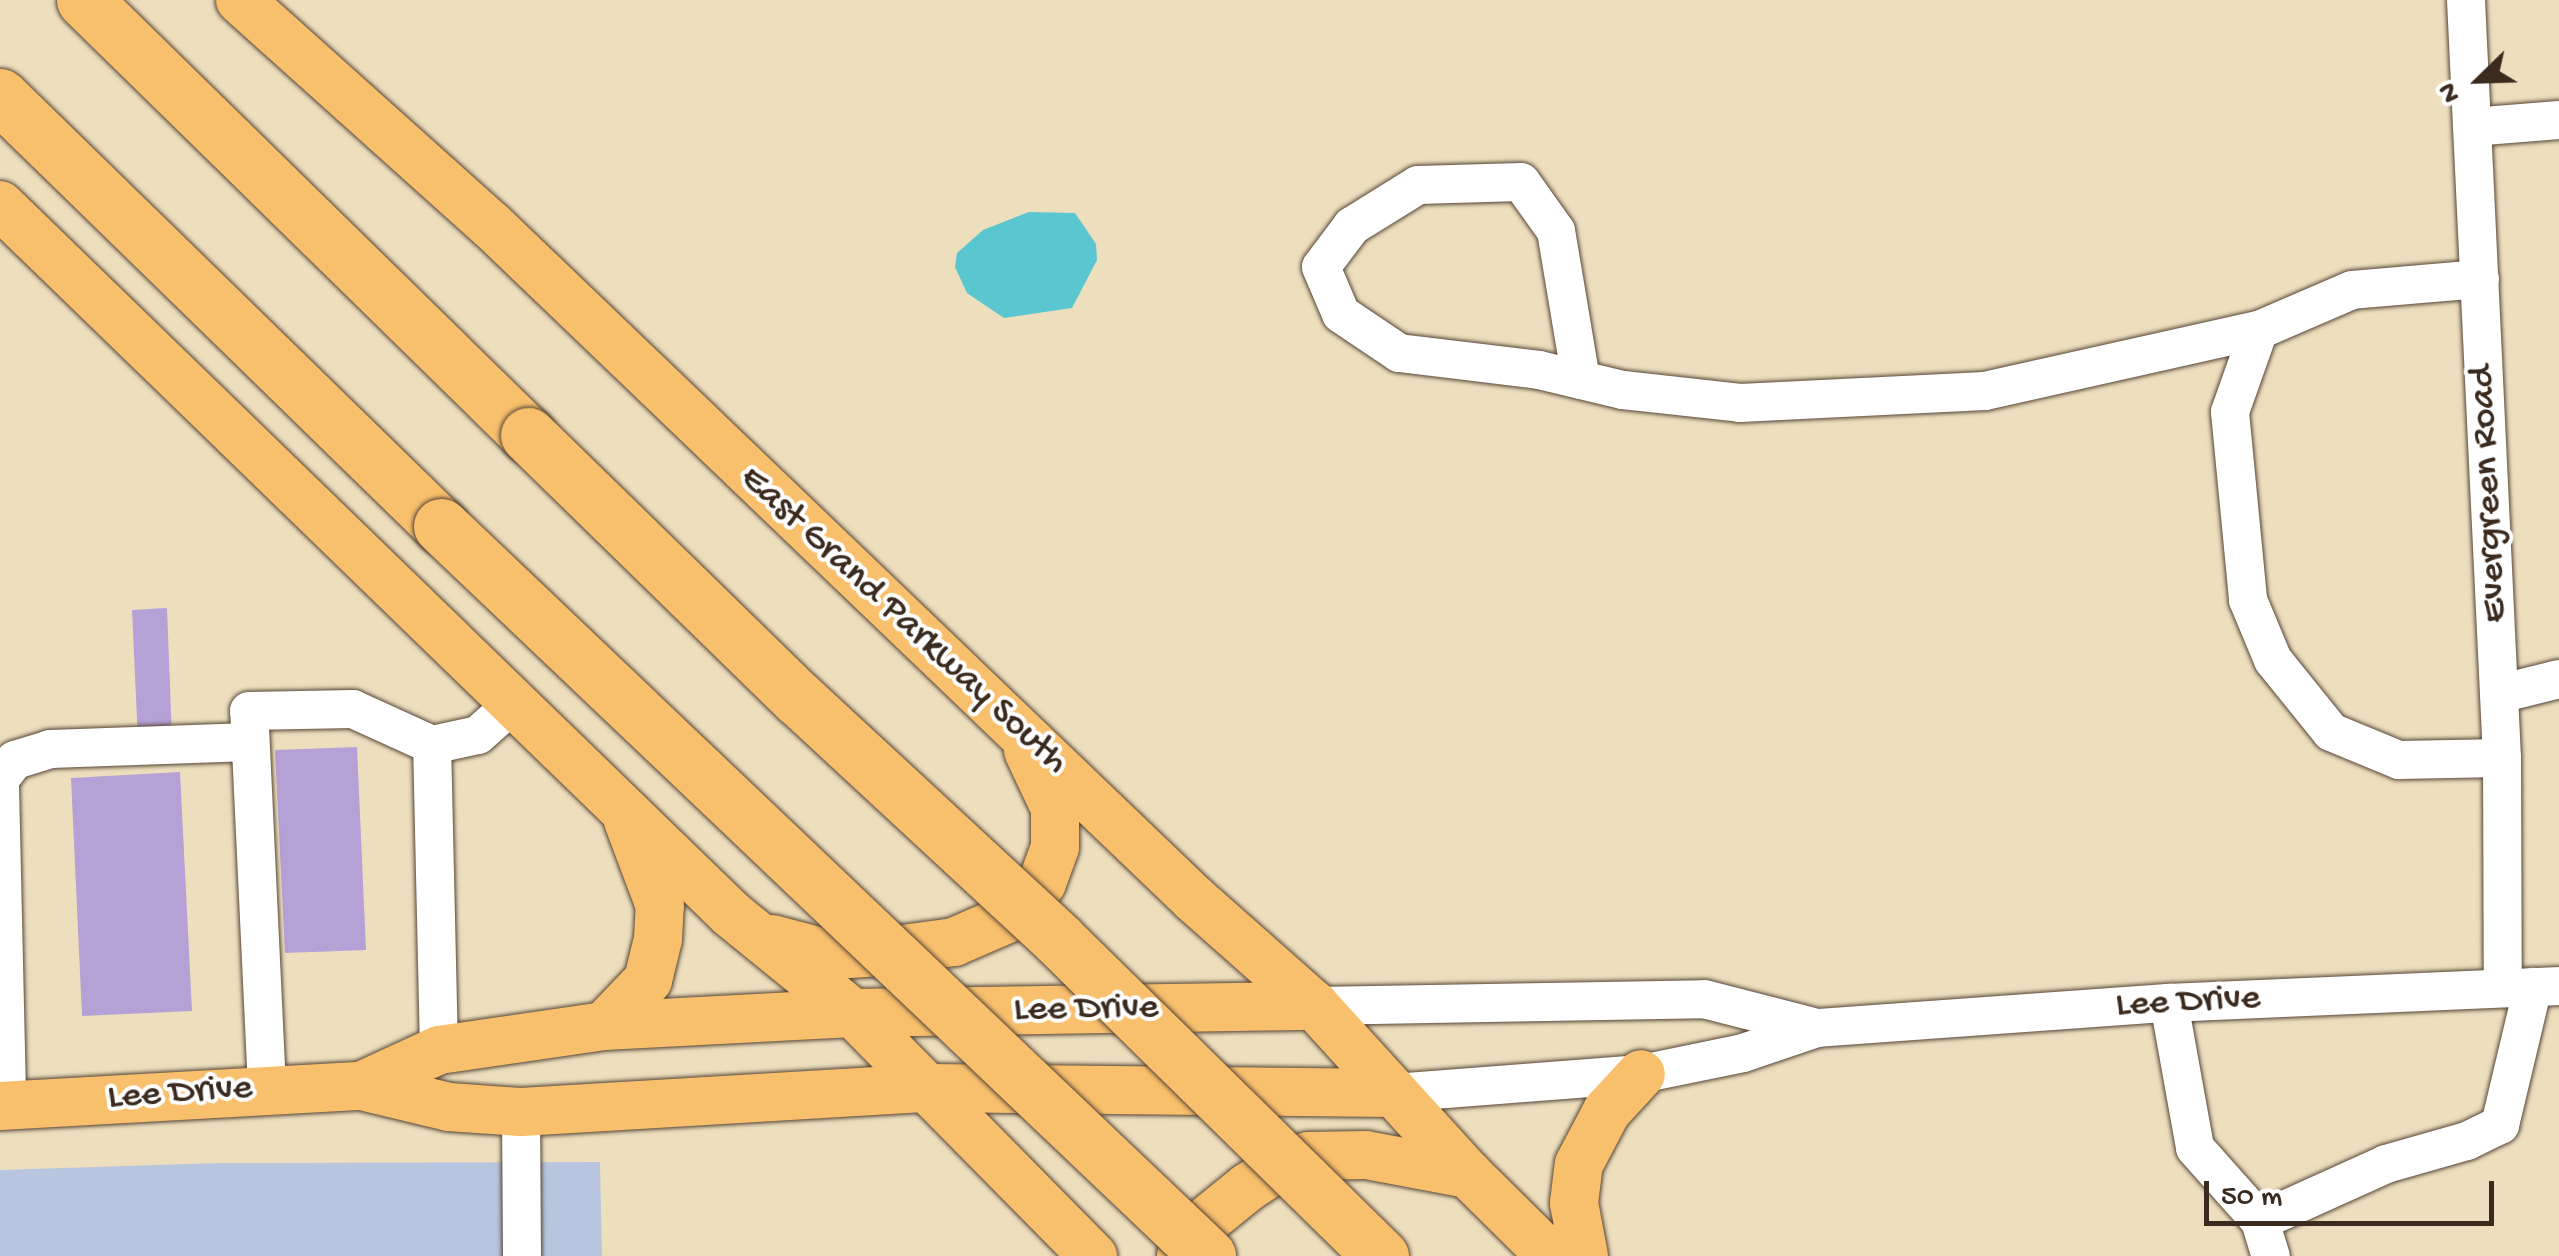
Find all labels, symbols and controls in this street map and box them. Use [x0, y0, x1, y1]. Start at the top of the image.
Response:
north arrow [2429, 30, 2529, 130]
text: N [2432, 77, 2470, 107]
street label: Evergreen Road [2460, 364, 2520, 624]
street label: East Grand Parkway South [729, 457, 1077, 785]
street label: Lee Drive [2114, 976, 2262, 1030]
street label: Lee Drive [1013, 986, 1159, 1034]
street label: Lee Drive [106, 1066, 254, 1122]
scale bar [2209, 1161, 2499, 1223]
text: 50 m [2221, 1181, 2282, 1216]

